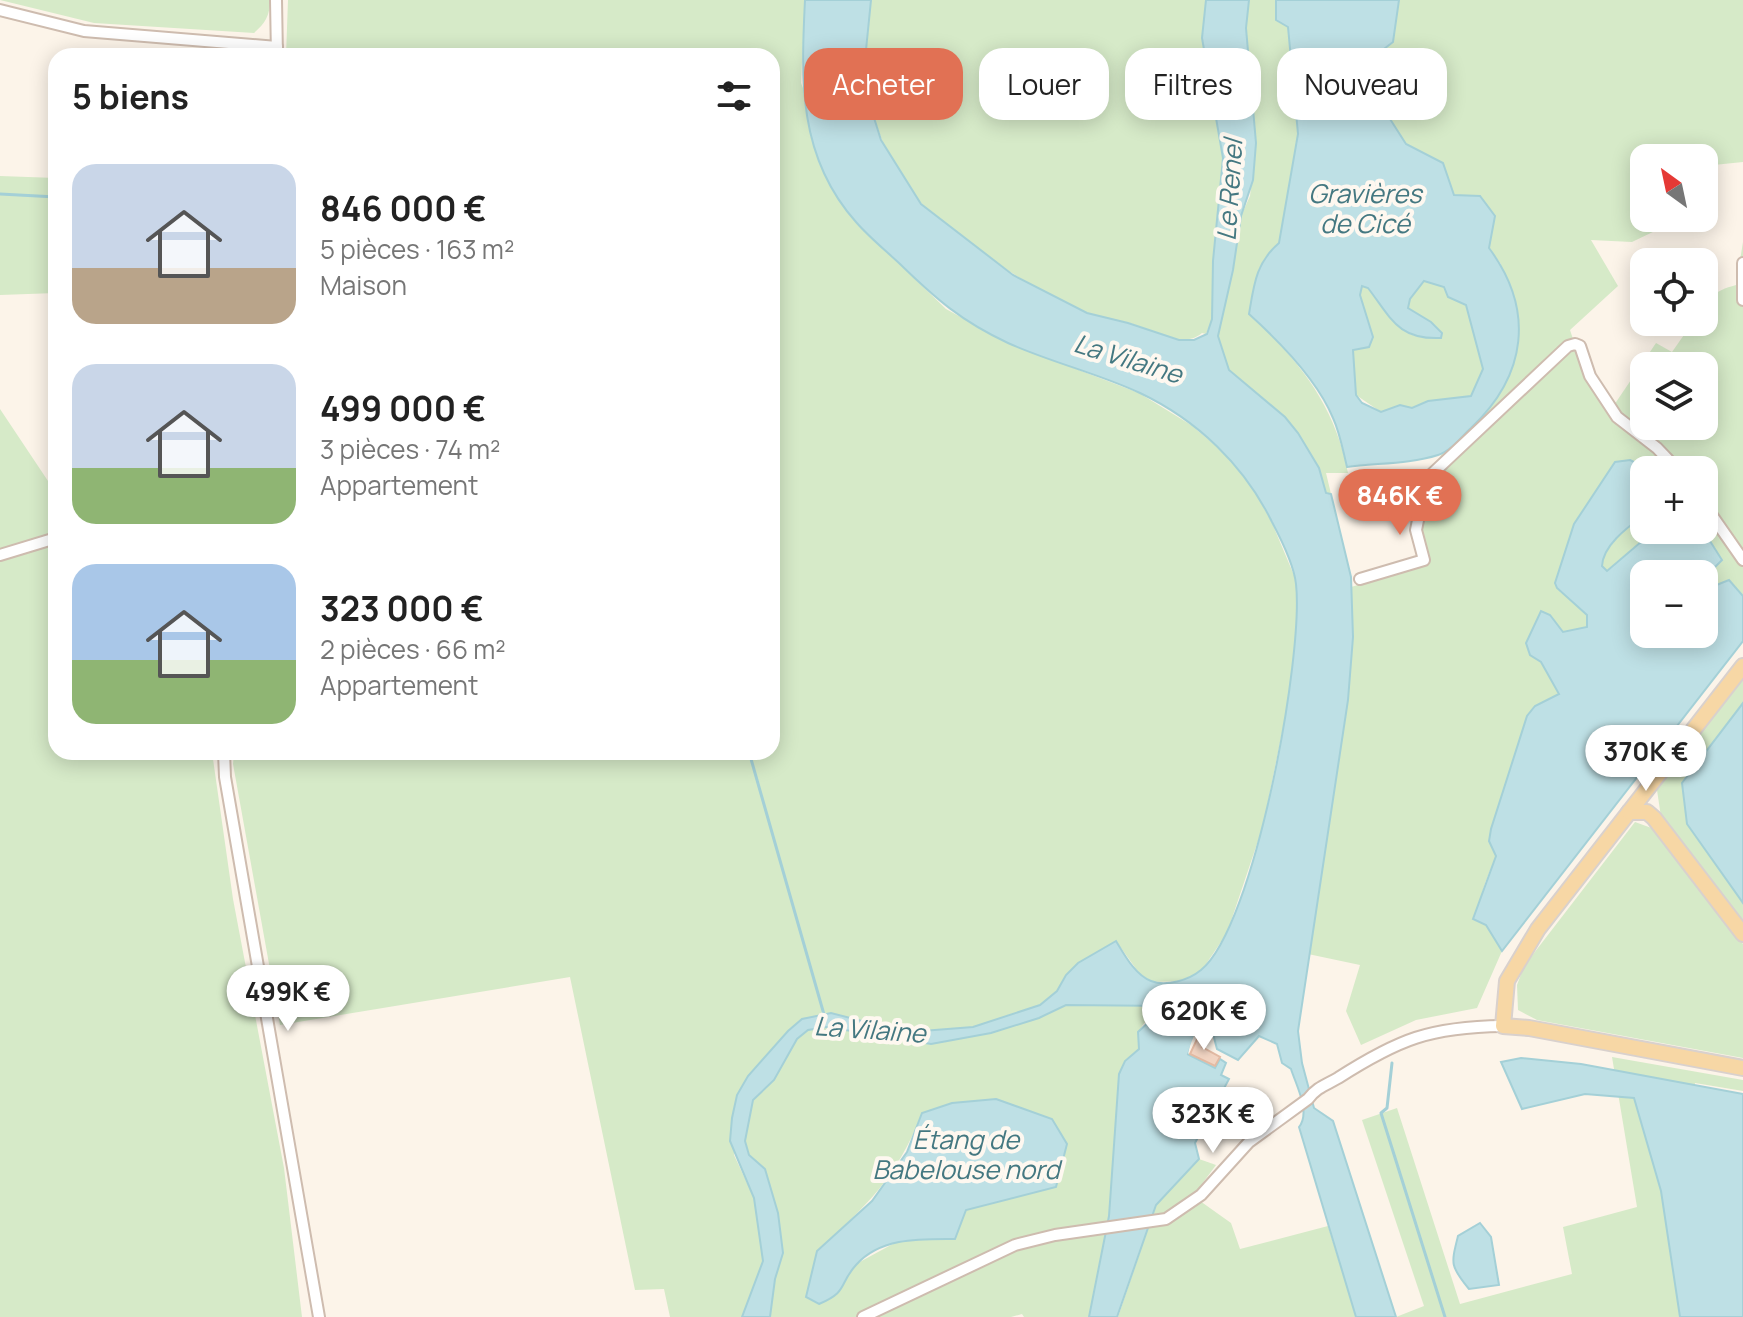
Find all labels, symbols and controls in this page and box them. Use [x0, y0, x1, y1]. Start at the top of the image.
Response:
chip: Acheter [804, 48, 963, 120]
chip: Louer [979, 48, 1109, 120]
chip: Filtres [1125, 48, 1261, 120]
chip: Nouveau [1277, 48, 1447, 120]
text: 5 biens [72, 73, 189, 119]
icon: filters [712, 74, 756, 118]
water label: Le Renel [1208, 135, 1251, 242]
north arrow [1630, 144, 1718, 232]
map controls [1630, 144, 1718, 648]
water label: Gravières de Cicé [1308, 175, 1424, 241]
text: 846 000 € [320, 185, 487, 231]
icon: home [136, 196, 232, 292]
text: 5 pièces · 163 m² [320, 231, 514, 267]
button: locate [1630, 248, 1718, 336]
text: Maison [320, 267, 407, 303]
water label: La Vilaine [1070, 325, 1188, 392]
button: layers [1630, 352, 1718, 440]
text: 499 000 € [320, 385, 486, 431]
icon: home [136, 396, 232, 492]
text: 3 pièces · 74 m² [320, 431, 500, 467]
button: + [1630, 456, 1718, 544]
text: Appartement [320, 467, 478, 503]
pin: 846K € [1335, 469, 1465, 537]
text: 846K € [1356, 477, 1444, 513]
button: − [1630, 560, 1718, 648]
text: 323 000 € [320, 585, 484, 631]
icon: home [136, 596, 232, 692]
text: 2 pièces · 66 m² [320, 631, 506, 667]
text: Appartement [320, 667, 478, 703]
pin: 370K € [1581, 725, 1711, 793]
text: 370K € [1603, 733, 1689, 769]
pin: 499K € [223, 965, 353, 1033]
text: 499K € [245, 973, 331, 1009]
pin: 620K € [1139, 984, 1269, 1052]
text: 620K € [1160, 992, 1248, 1028]
water label: La Vilaine [813, 1007, 929, 1051]
pin: 323K € [1148, 1087, 1278, 1155]
text: 323K € [1171, 1095, 1255, 1131]
water label: Étang de Babelouse nord [872, 1121, 1063, 1187]

